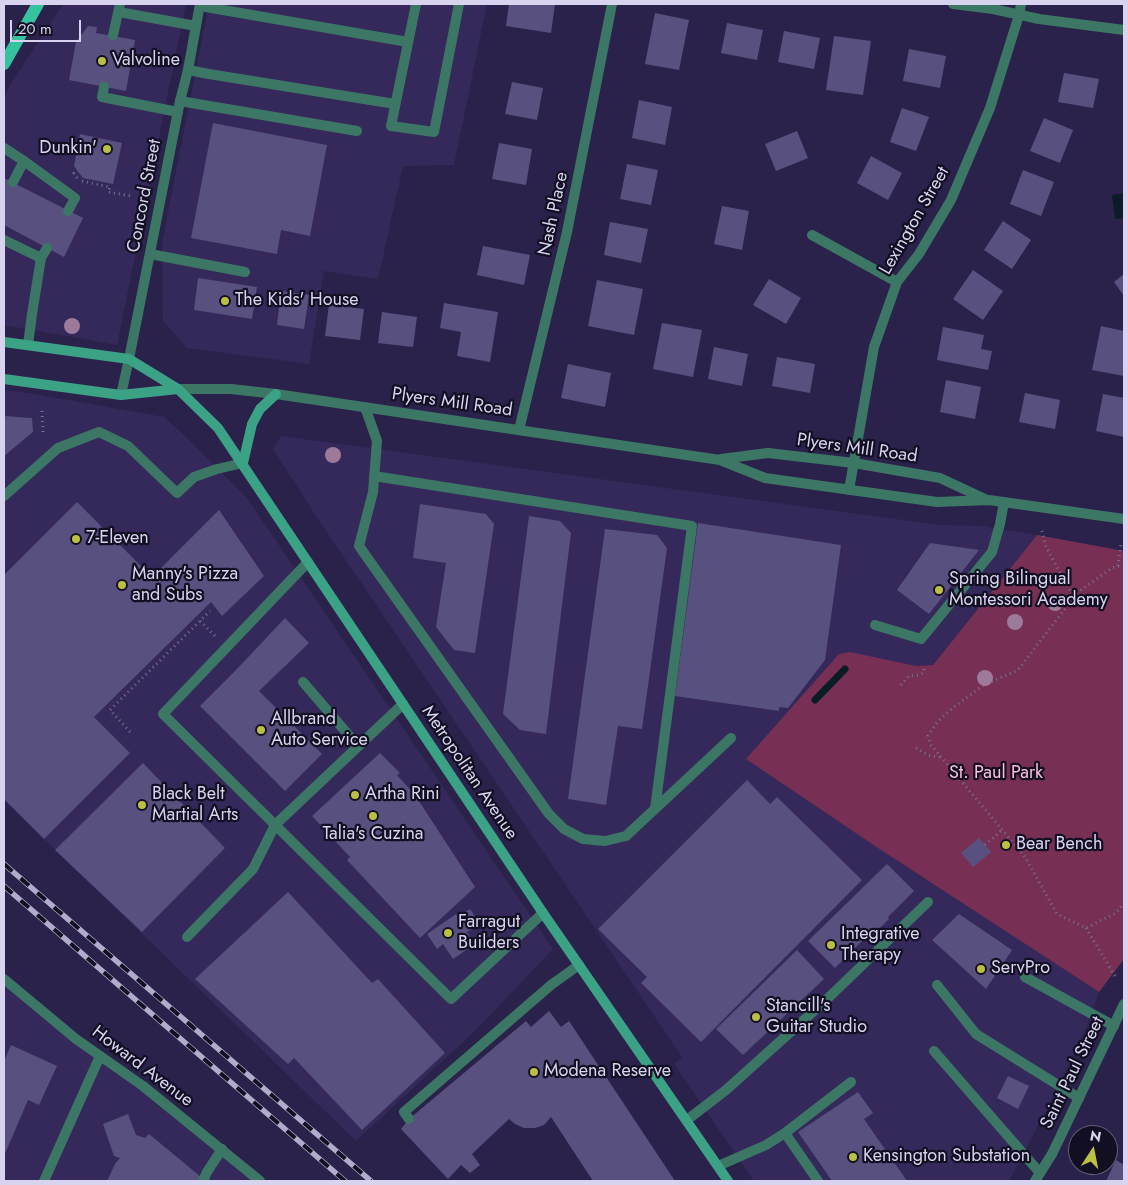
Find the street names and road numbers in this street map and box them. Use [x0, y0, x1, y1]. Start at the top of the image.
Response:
street label: Concord Street [123, 138, 167, 254]
street label: Lexington Street [875, 163, 955, 279]
street label: Nash Place [535, 170, 573, 258]
street label: Plyers Mill Road [390, 384, 514, 422]
street label: Plyers Mill Road [795, 430, 919, 468]
street label: Metropolitan Avenue [416, 702, 522, 844]
street label: Saint Paul Street [1036, 1013, 1110, 1133]
street label: Howard Avenue [87, 1022, 197, 1112]

